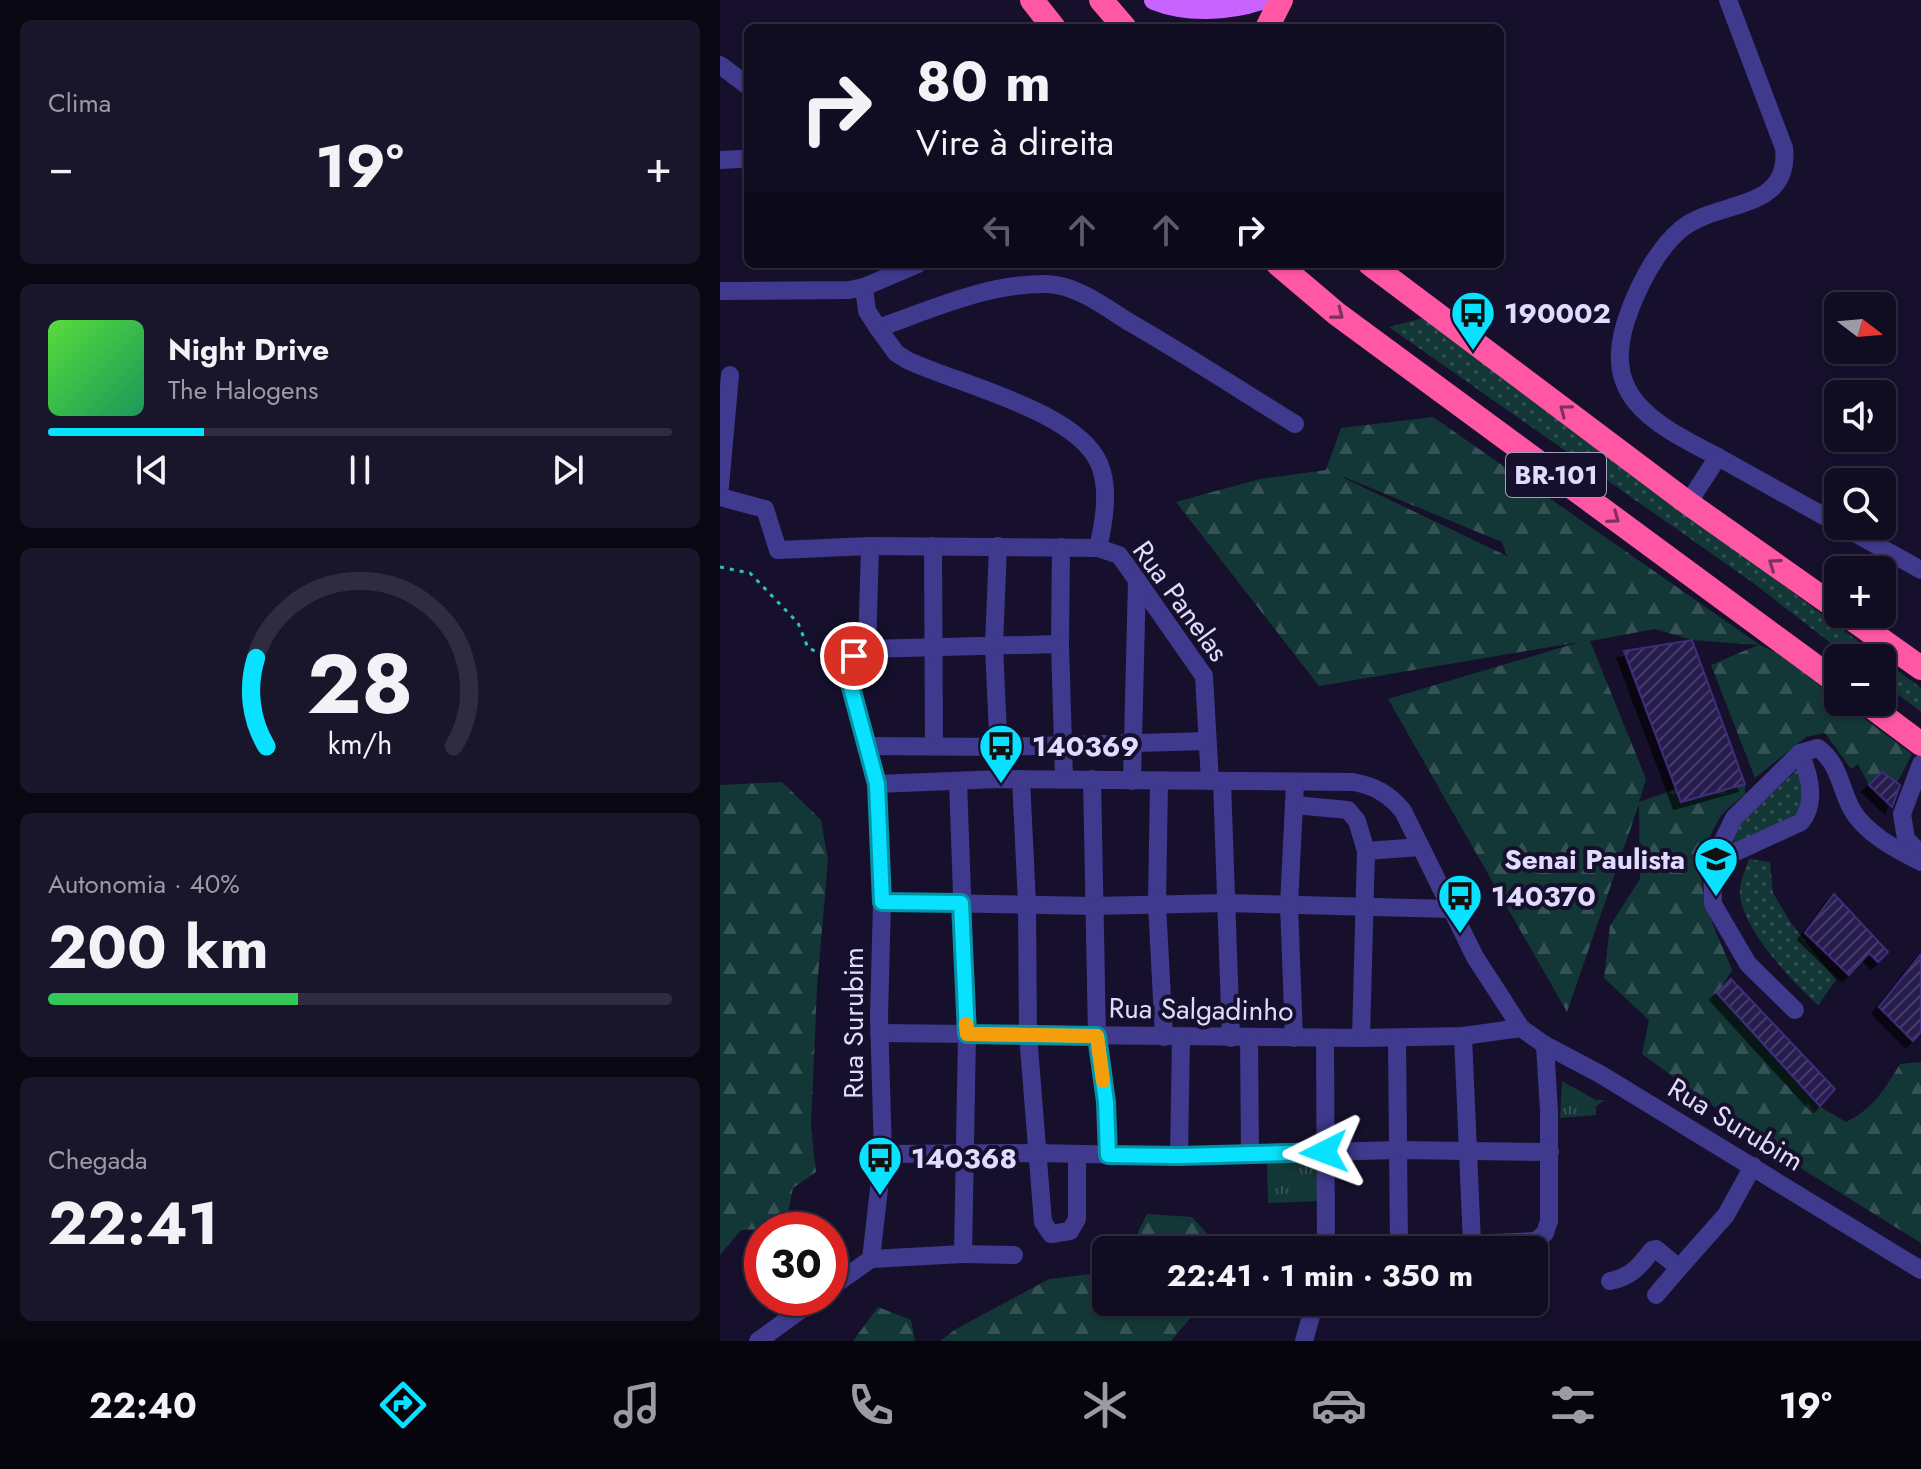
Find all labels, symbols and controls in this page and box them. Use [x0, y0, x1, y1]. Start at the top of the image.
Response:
text: 80 m [916, 41, 1051, 122]
icon: right [784, 56, 888, 160]
text: Clima [48, 84, 111, 122]
text: Vire à direita [916, 116, 1114, 168]
text: 19° [315, 123, 404, 210]
text: − [48, 135, 74, 199]
text: + [645, 135, 672, 199]
icon: left [976, 208, 1020, 252]
icon: ahead [1060, 208, 1104, 252]
icon: ahead [1144, 208, 1188, 252]
icon: right [1228, 208, 1272, 252]
bus stop icon: 190002 [1449, 289, 1497, 352]
north arrow [1824, 292, 1896, 364]
map controls [1824, 292, 1896, 716]
place label: 190002 [1504, 293, 1611, 334]
one-way arrow [1329, 304, 1343, 319]
text: Night Drive [168, 328, 329, 371]
text: The Halogens [168, 371, 319, 409]
button: sound [1824, 380, 1896, 452]
one-way arrow [1559, 405, 1574, 420]
icon: previous [130, 448, 174, 492]
icon: pause [338, 448, 382, 492]
icon: next [546, 448, 590, 492]
road number: BR-101 [1506, 453, 1606, 497]
button: search [1824, 468, 1896, 540]
one-way arrow [1606, 508, 1620, 523]
street label: Rua Panelas [1123, 532, 1238, 670]
button: + [1824, 556, 1896, 628]
one-way arrow [1769, 559, 1783, 574]
pin [820, 622, 888, 690]
text: 28 [307, 623, 413, 743]
icon: arrive [832, 634, 876, 678]
button: − [1824, 644, 1896, 716]
bus stop icon: 140369 [977, 722, 1025, 785]
text: km/h [328, 723, 392, 765]
place label: 140369 [1032, 726, 1139, 767]
school or university icon: Senai Paulista [1692, 835, 1740, 898]
place label: Senai Paulista [1504, 839, 1685, 880]
text: Autonomia · 40% [48, 865, 240, 903]
bus stop icon: 140370 [1436, 872, 1484, 935]
place label: 140370 [1491, 876, 1596, 917]
text: 200 km [48, 904, 269, 991]
street label: Rua Surubim [833, 947, 874, 1099]
street label: Rua Salgadinho [1108, 987, 1294, 1032]
street label: Rua Surubim [1660, 1068, 1811, 1181]
position arrow [1282, 1110, 1366, 1194]
bus stop icon: 140368 [856, 1134, 904, 1197]
place label: 140368 [911, 1138, 1017, 1179]
text: Chegada [48, 1141, 148, 1179]
text: 22:41 [48, 1180, 218, 1267]
speed limit sign: 30 [744, 1212, 848, 1316]
text: 22:41 · 1 min · 350 m [1167, 1254, 1473, 1297]
icon: directions [375, 1377, 431, 1433]
icon: music [609, 1377, 665, 1433]
icon: phone [843, 1377, 899, 1433]
icon: climate [1077, 1377, 1133, 1433]
icon: car [1311, 1377, 1367, 1433]
icon: filters [1545, 1377, 1601, 1433]
text: 22:40 [89, 1379, 197, 1431]
text: 19° [1779, 1379, 1832, 1431]

